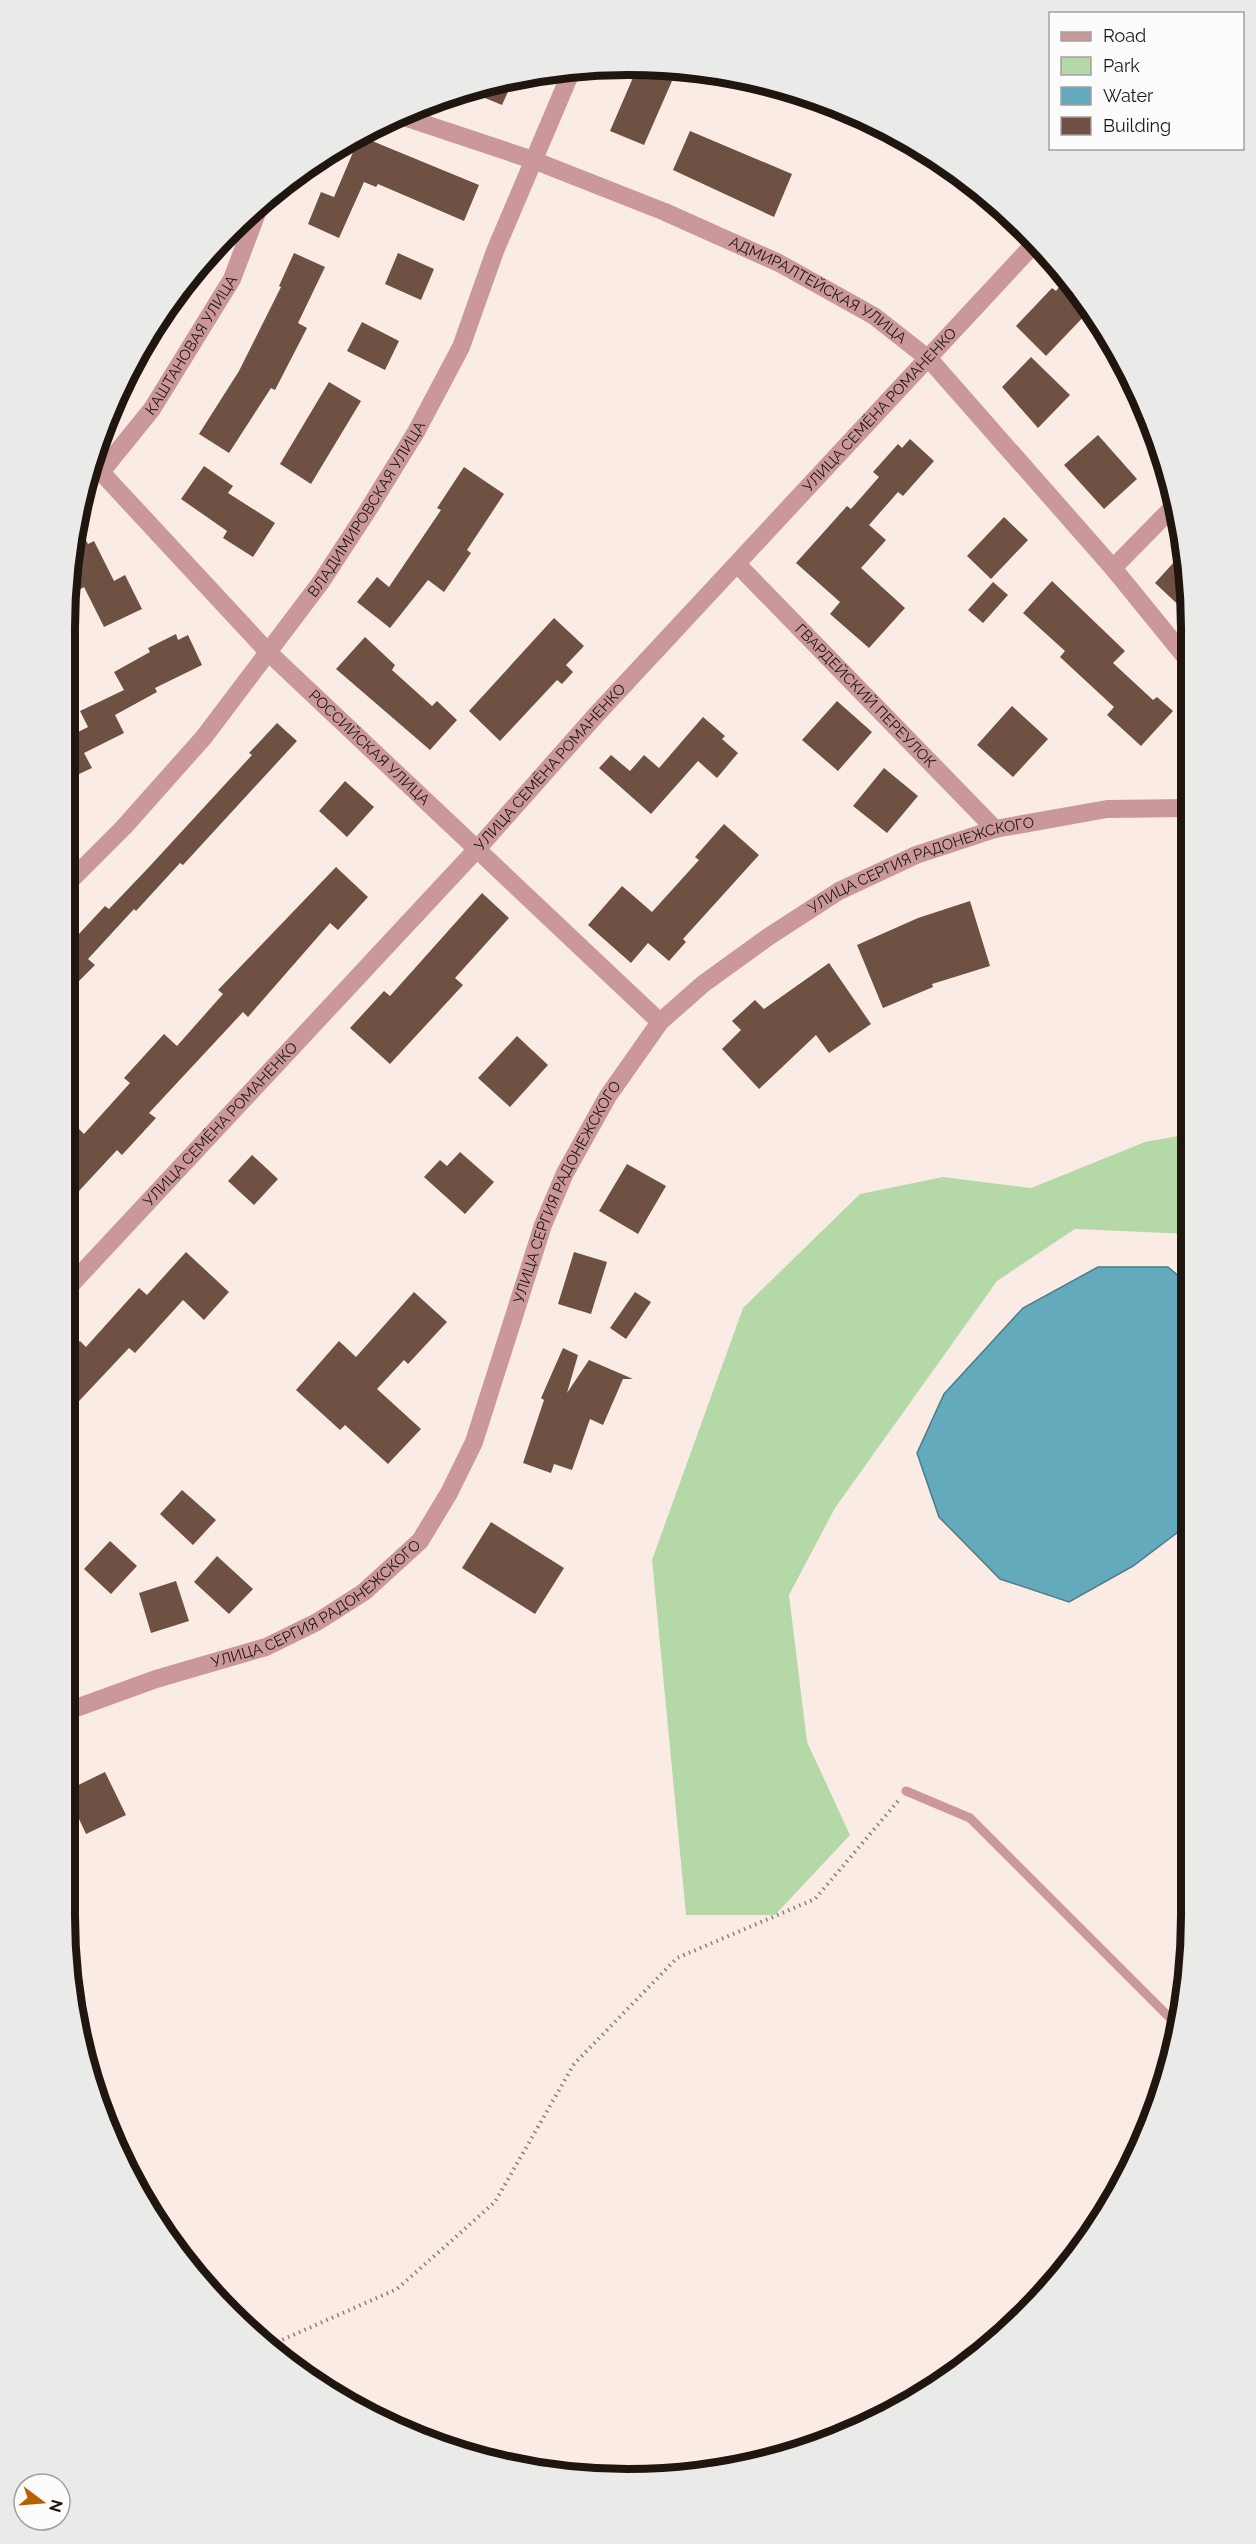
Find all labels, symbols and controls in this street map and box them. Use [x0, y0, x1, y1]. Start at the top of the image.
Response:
legend [1049, 12, 1244, 150]
text: Road [1103, 25, 1146, 46]
text: Park [1103, 55, 1140, 76]
text: Water [1103, 85, 1154, 106]
text: Building [1103, 115, 1171, 136]
street label: АДМИРАЛТЕЙСКАЯ УЛИЦА [726, 233, 910, 347]
street label: КАШТАНОВАЯ УЛИЦА [142, 272, 241, 419]
street label: УЛИЦА СЕМЁНА РОМАНЕНКО [799, 324, 960, 496]
street label: ВЛАДИМИРОВСКАЯ УЛИЦА [304, 418, 429, 601]
street label: ГВАРДЕЙСКИЙ ПЕРЕУЛОК [791, 620, 940, 772]
street label: УЛИЦА СЕМЁНА РОМАНЕНКО [471, 680, 629, 854]
street label: РОССИЙСКАЯ УЛИЦА [305, 686, 434, 809]
street label: УЛИЦА СЕРГИЯ РАДОНЕЖСКОГО [805, 813, 1036, 917]
street label: УЛИЦА СЕМЁНА РОМАНЕНКО [140, 1038, 301, 1210]
street label: УЛИЦА СЕРГИЯ РАДОНЕЖСКОГО [510, 1077, 625, 1305]
street label: УЛИЦА СЕРГИЯ РАДОНЕЖСКОГО [209, 1536, 424, 1671]
north arrow [12, 2472, 72, 2532]
text: N [45, 2498, 67, 2514]

